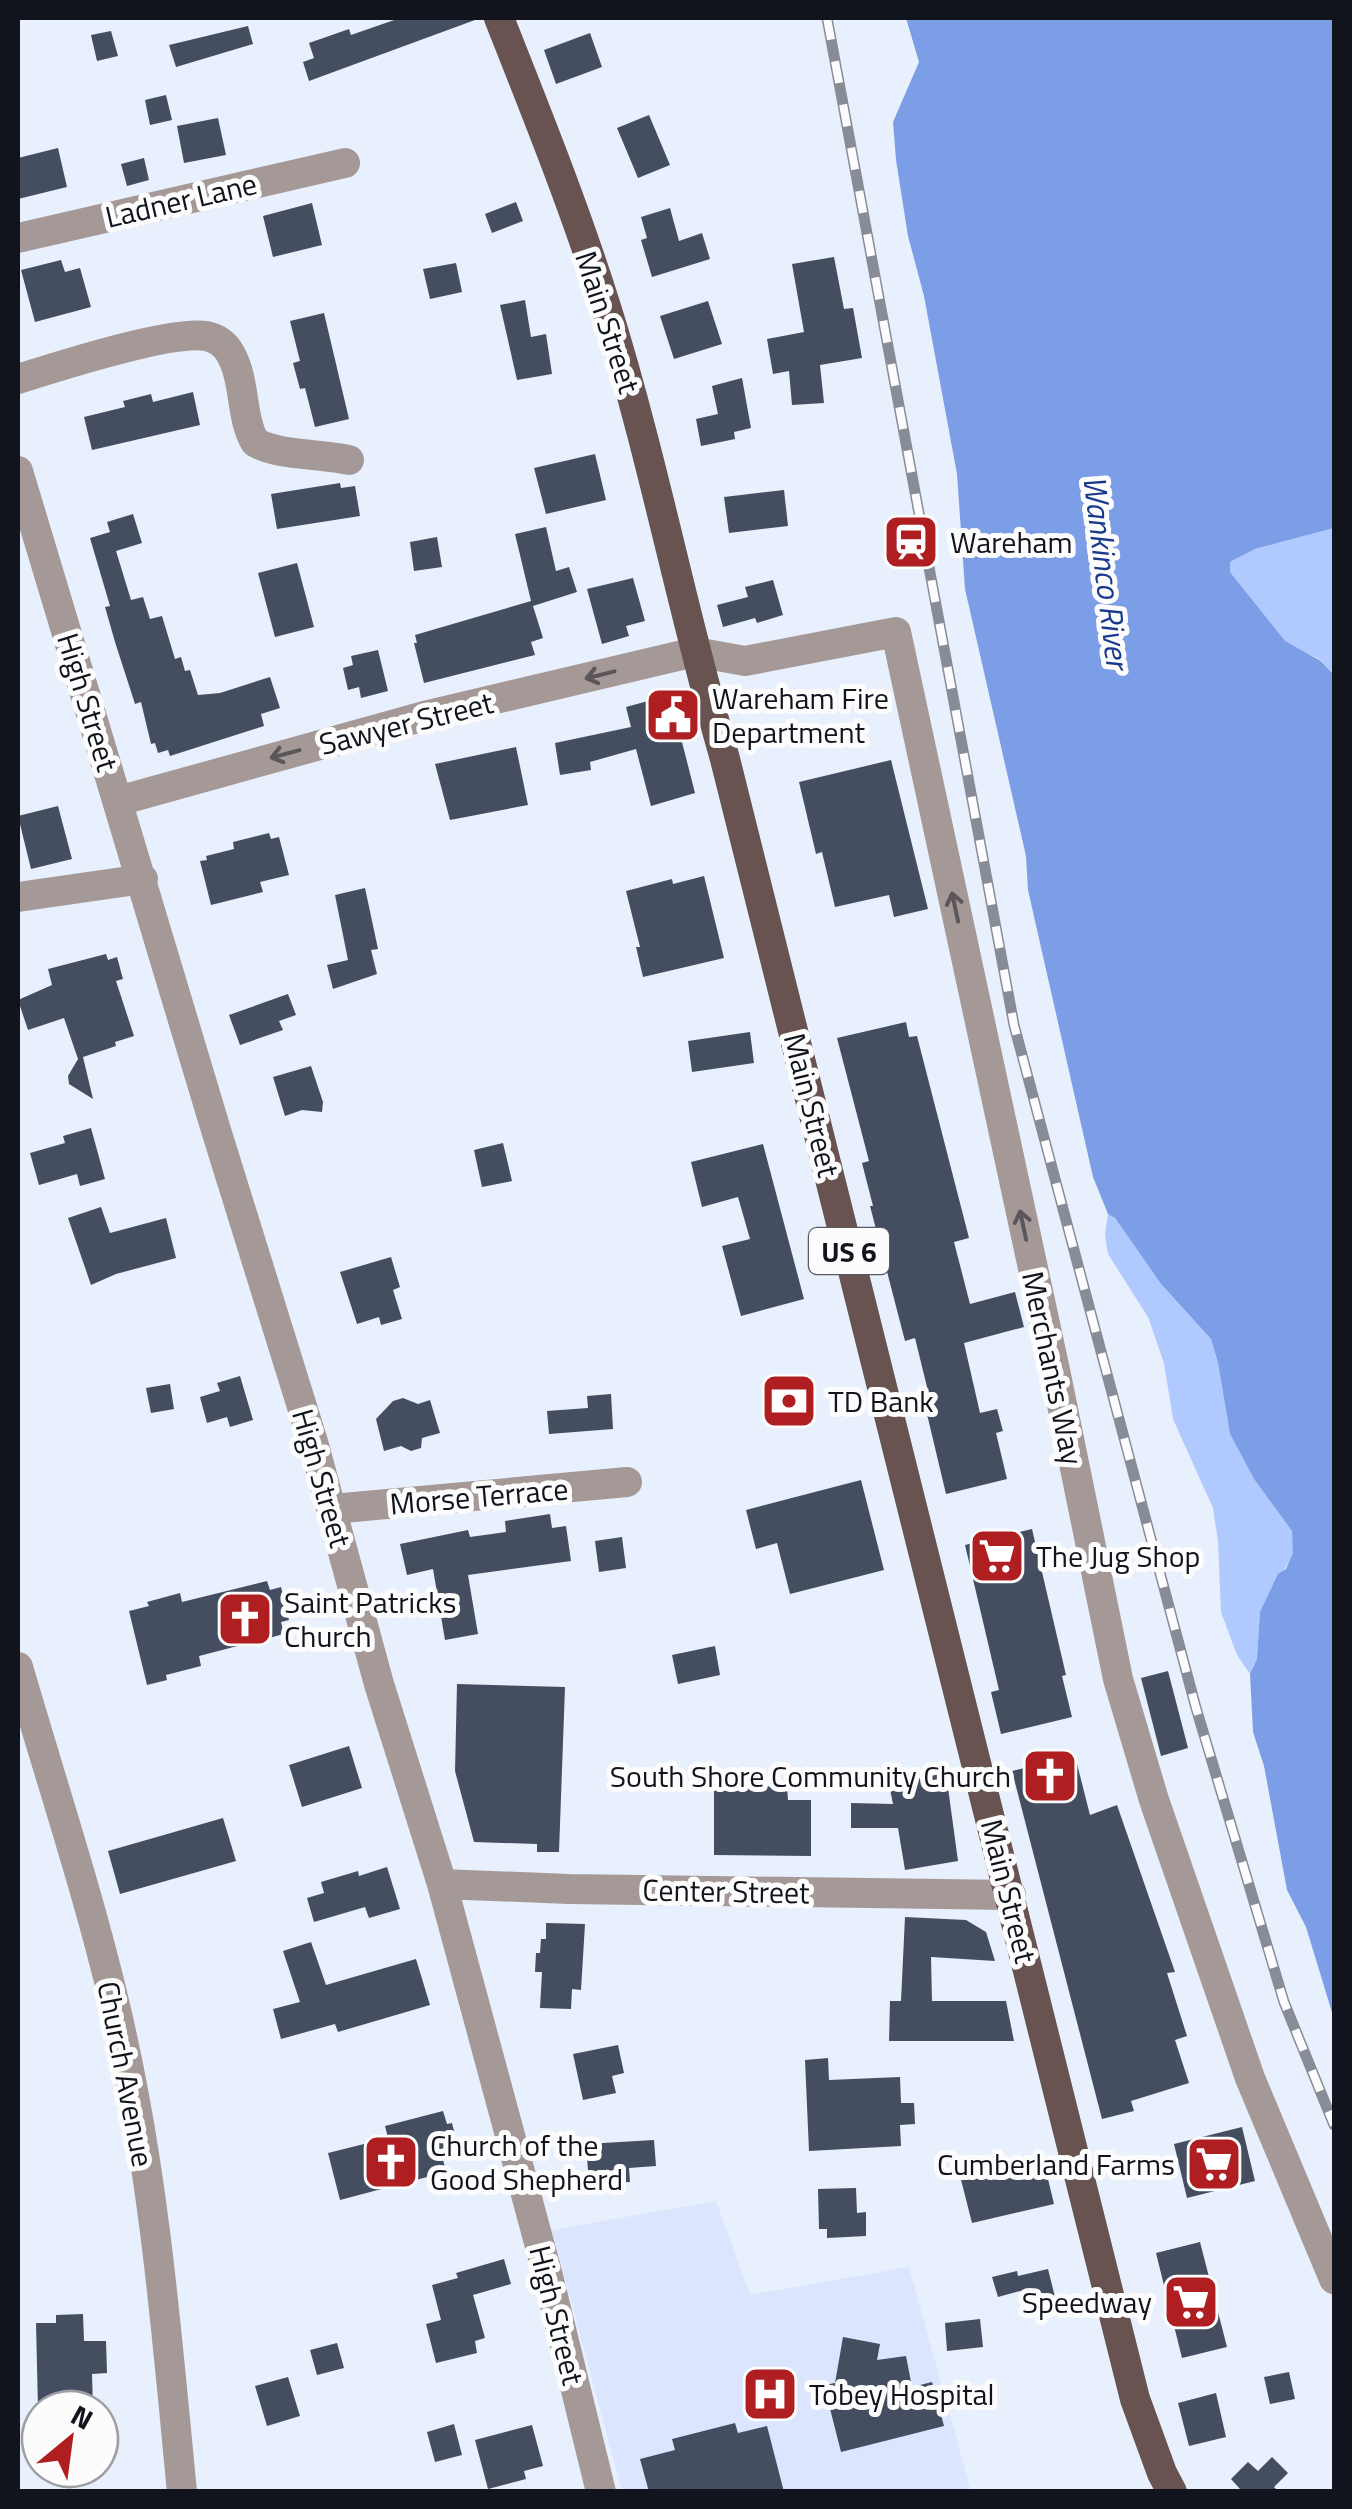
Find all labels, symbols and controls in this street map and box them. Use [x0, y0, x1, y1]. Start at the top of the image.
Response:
street label: Ladner Lane [101, 160, 261, 240]
street label: Main Street [563, 245, 653, 399]
water label: Wankinco River [1071, 473, 1143, 675]
station icon: Wareham [881, 512, 941, 572]
place label: Wareham [950, 519, 1073, 565]
street label: High Street [45, 627, 131, 777]
one-way arrow [585, 667, 617, 685]
place label: Wareham Fire Department [712, 675, 889, 755]
street label: Sawyer Street [314, 679, 498, 767]
public building icon: Wareham Fire Department [643, 685, 703, 745]
one-way arrow [270, 746, 301, 765]
one-way arrow [945, 892, 964, 924]
street label: Main Street [772, 1028, 852, 1182]
one-way arrow [1013, 1210, 1031, 1242]
road number: US 6 [809, 1228, 889, 1274]
street label: Merchants Way [1010, 1267, 1096, 1469]
bank icon: TD Bank [759, 1371, 819, 1431]
place label: TD Bank [828, 1378, 934, 1424]
street label: High Street [280, 1403, 364, 1553]
street label: Morse Terrace [388, 1465, 570, 1527]
supermarket icon: The Jug Shop [967, 1526, 1027, 1586]
place label: The Jug Shop [1036, 1533, 1200, 1579]
place label: Saint Patricks Church [284, 1579, 457, 1659]
church icon: Saint Patricks Church [215, 1589, 275, 1649]
church icon: South Shore Community Church [1020, 1746, 1080, 1806]
place label: South Shore Community Church [610, 1753, 1011, 1799]
street label: Main Street [969, 1814, 1049, 1968]
street label: Center Street [642, 1867, 810, 1915]
street label: Church Avenue [85, 1977, 167, 2171]
place label: Church of the Good Shepherd [430, 2122, 623, 2202]
church icon: Church of the Good Shepherd [361, 2132, 421, 2192]
supermarket icon: Cumberland Farms [1184, 2134, 1244, 2194]
place label: Cumberland Farms [937, 2141, 1175, 2187]
street label: High Street [517, 2240, 597, 2390]
supermarket icon: Speedway [1161, 2272, 1221, 2332]
place label: Speedway [1022, 2279, 1152, 2325]
hospital icon: Tobey Hospital [740, 2364, 800, 2424]
place label: Tobey Hospital [809, 2371, 994, 2417]
north arrow [20, 2389, 120, 2489]
text: N [63, 2393, 101, 2440]

